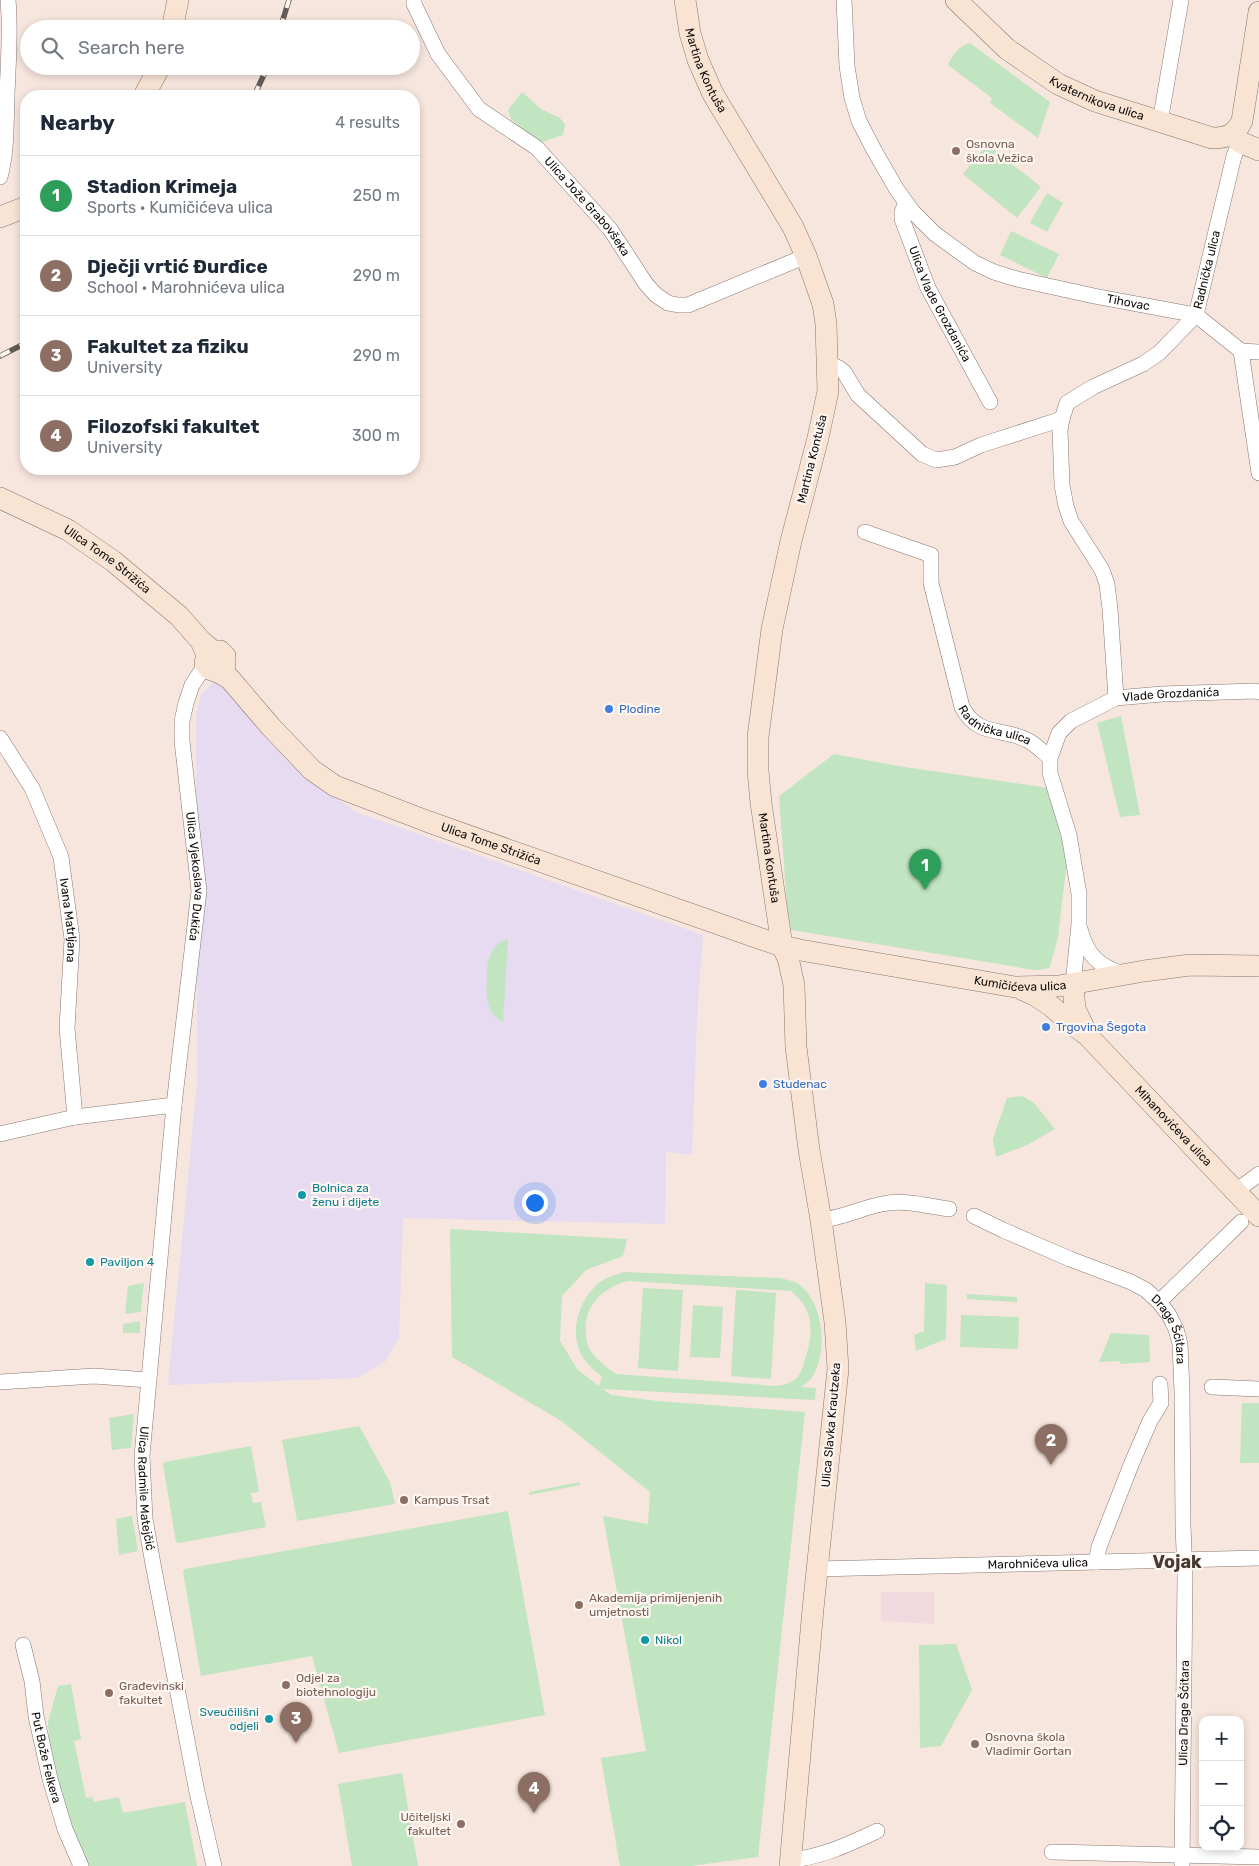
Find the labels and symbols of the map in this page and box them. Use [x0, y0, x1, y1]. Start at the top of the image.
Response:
street label: Martina Kontuša [682, 27, 730, 115]
street label: Kvaternikova ulica [1047, 73, 1146, 123]
place label: Osnovna škola Vežica [966, 137, 1033, 165]
marker: Osnovna škola Vežica [950, 145, 962, 157]
street label: Ulica Jože Grabovšeka [541, 154, 633, 259]
street label: Radnička ulica [1191, 229, 1223, 310]
street label: Ulica Vlade Grozdanića [906, 244, 974, 364]
street label: Tihovac [1106, 292, 1152, 313]
street label: Martina Kontuša [794, 413, 830, 505]
street label: Ulica Tome Strižića [61, 522, 153, 596]
street label: Vlade Grozdanića [1122, 685, 1219, 704]
place label: Plodine [619, 702, 661, 716]
marker: Plodine [603, 703, 615, 715]
street label: Radnička ulica [955, 703, 1033, 748]
street label: Ulica Vjekoslava Dukića [183, 811, 206, 942]
street label: Martina Kontuša [756, 812, 783, 904]
street label: Ulica Tome Strižića [439, 820, 543, 868]
pin: 1 [909, 849, 941, 890]
street label: Ivana Matrljana [57, 877, 79, 963]
street label: Kumičićeva ulica [973, 973, 1067, 994]
place label: Trgovina Šegota [1056, 1020, 1146, 1034]
marker: Trgovina Šegota [1040, 1021, 1052, 1033]
place label: Studenac [773, 1077, 827, 1091]
marker: Studenac [757, 1078, 769, 1090]
street label: Mihanovićeva ulica [1132, 1083, 1215, 1169]
place label: Bolnica za ženu i dijete [312, 1181, 379, 1209]
marker: Bolnica za ženu i dijete [296, 1189, 308, 1201]
your location [522, 1190, 548, 1216]
place label: Paviljon 4 [100, 1255, 155, 1269]
marker: Paviljon 4 [84, 1256, 96, 1268]
street label: Drage Šćitara [1148, 1291, 1188, 1364]
street label: Ulica Slavka Krautzeka [819, 1362, 843, 1488]
pin: 2 [1035, 1424, 1067, 1465]
street label: Ulica Radmile Matejčić [135, 1425, 158, 1552]
place label: Kampus Trsat [414, 1493, 490, 1507]
marker: Kampus Trsat [398, 1494, 410, 1506]
district label: Vojak [1152, 1551, 1202, 1573]
street label: Marohnićeva ulica [988, 1555, 1088, 1572]
place label: Akademija primijenjenih umjetnosti [589, 1591, 722, 1619]
marker: Akademija primijenjenih umjetnosti [573, 1599, 585, 1611]
place label: Nikol [655, 1633, 682, 1647]
marker: Nikol [639, 1634, 651, 1646]
street label: Ulica Drage Šćitara [1176, 1660, 1192, 1766]
place label: Odjel za biotehnologiju [296, 1671, 376, 1699]
place label: Građevinski fakultet [119, 1679, 184, 1707]
marker: Odjel za biotehnologiju [280, 1679, 292, 1691]
marker: Građevinski fakultet [103, 1687, 115, 1699]
pin: 3 [280, 1702, 312, 1743]
place label: Sveučilišni odjeli [200, 1705, 259, 1733]
street label: Put Bože Felkera [29, 1711, 64, 1805]
marker: Sveučilišni odjeli [263, 1713, 275, 1725]
place label: Osnovna škola Vladimir Gortan [985, 1730, 1071, 1758]
marker: Osnovna škola Vladimir Gortan [969, 1738, 981, 1750]
pin: 4 [518, 1772, 550, 1813]
place label: Učiteljski fakultet [400, 1810, 451, 1838]
marker: Učiteljski fakultet [455, 1818, 467, 1830]

